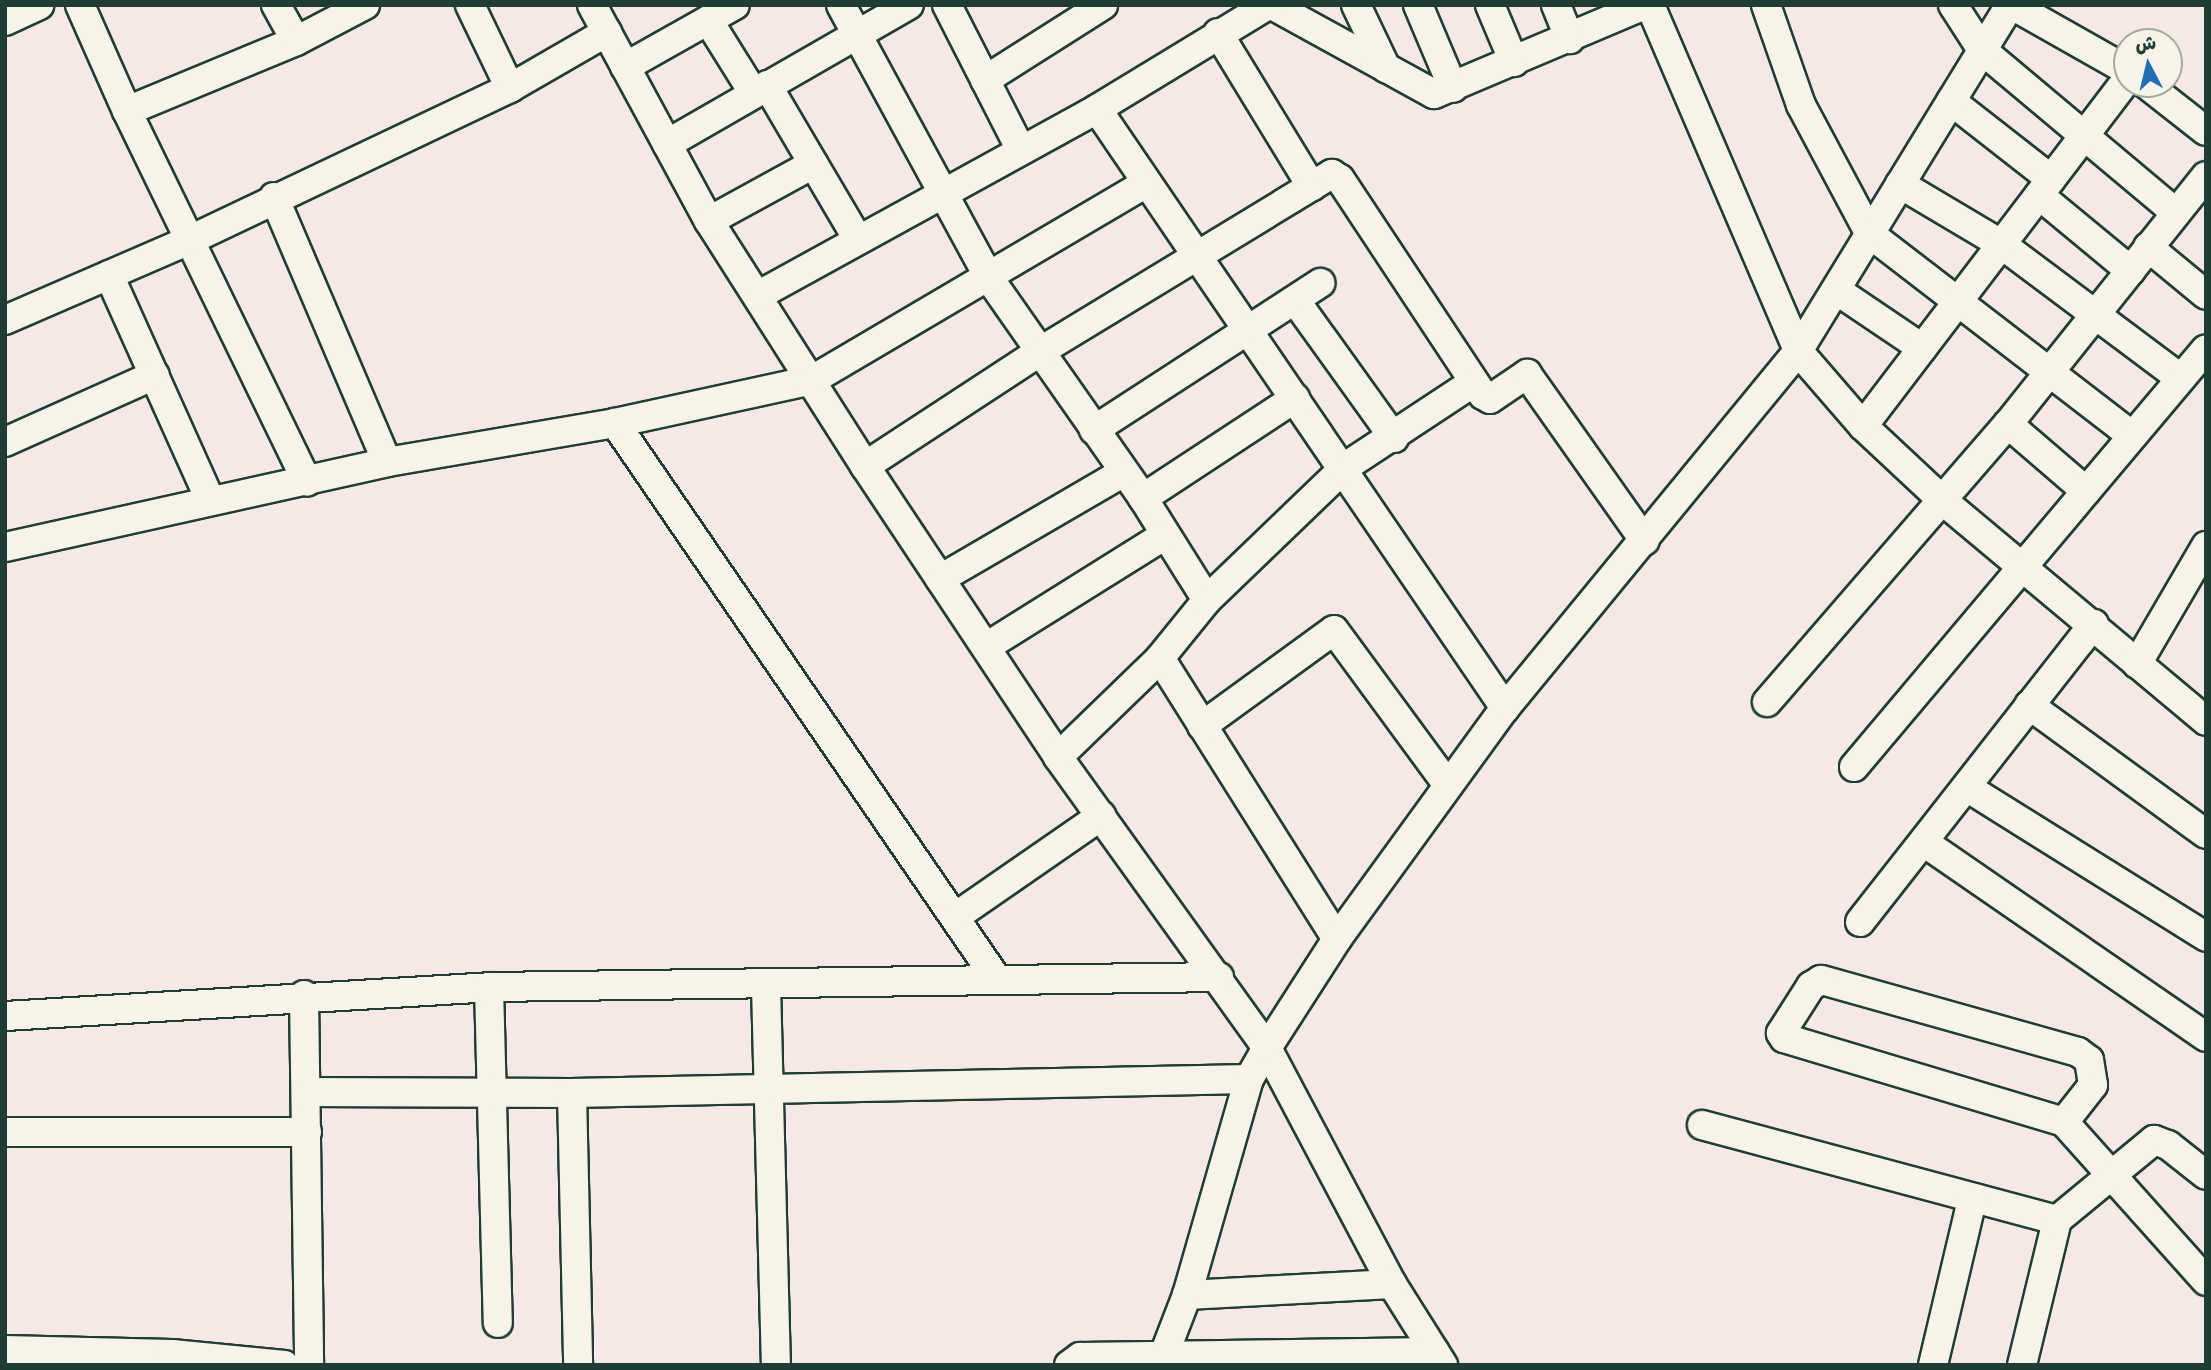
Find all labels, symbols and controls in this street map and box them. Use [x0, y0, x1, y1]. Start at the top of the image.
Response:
north arrow [2113, 28, 2183, 98]
text: ش [2134, 31, 2158, 57]

